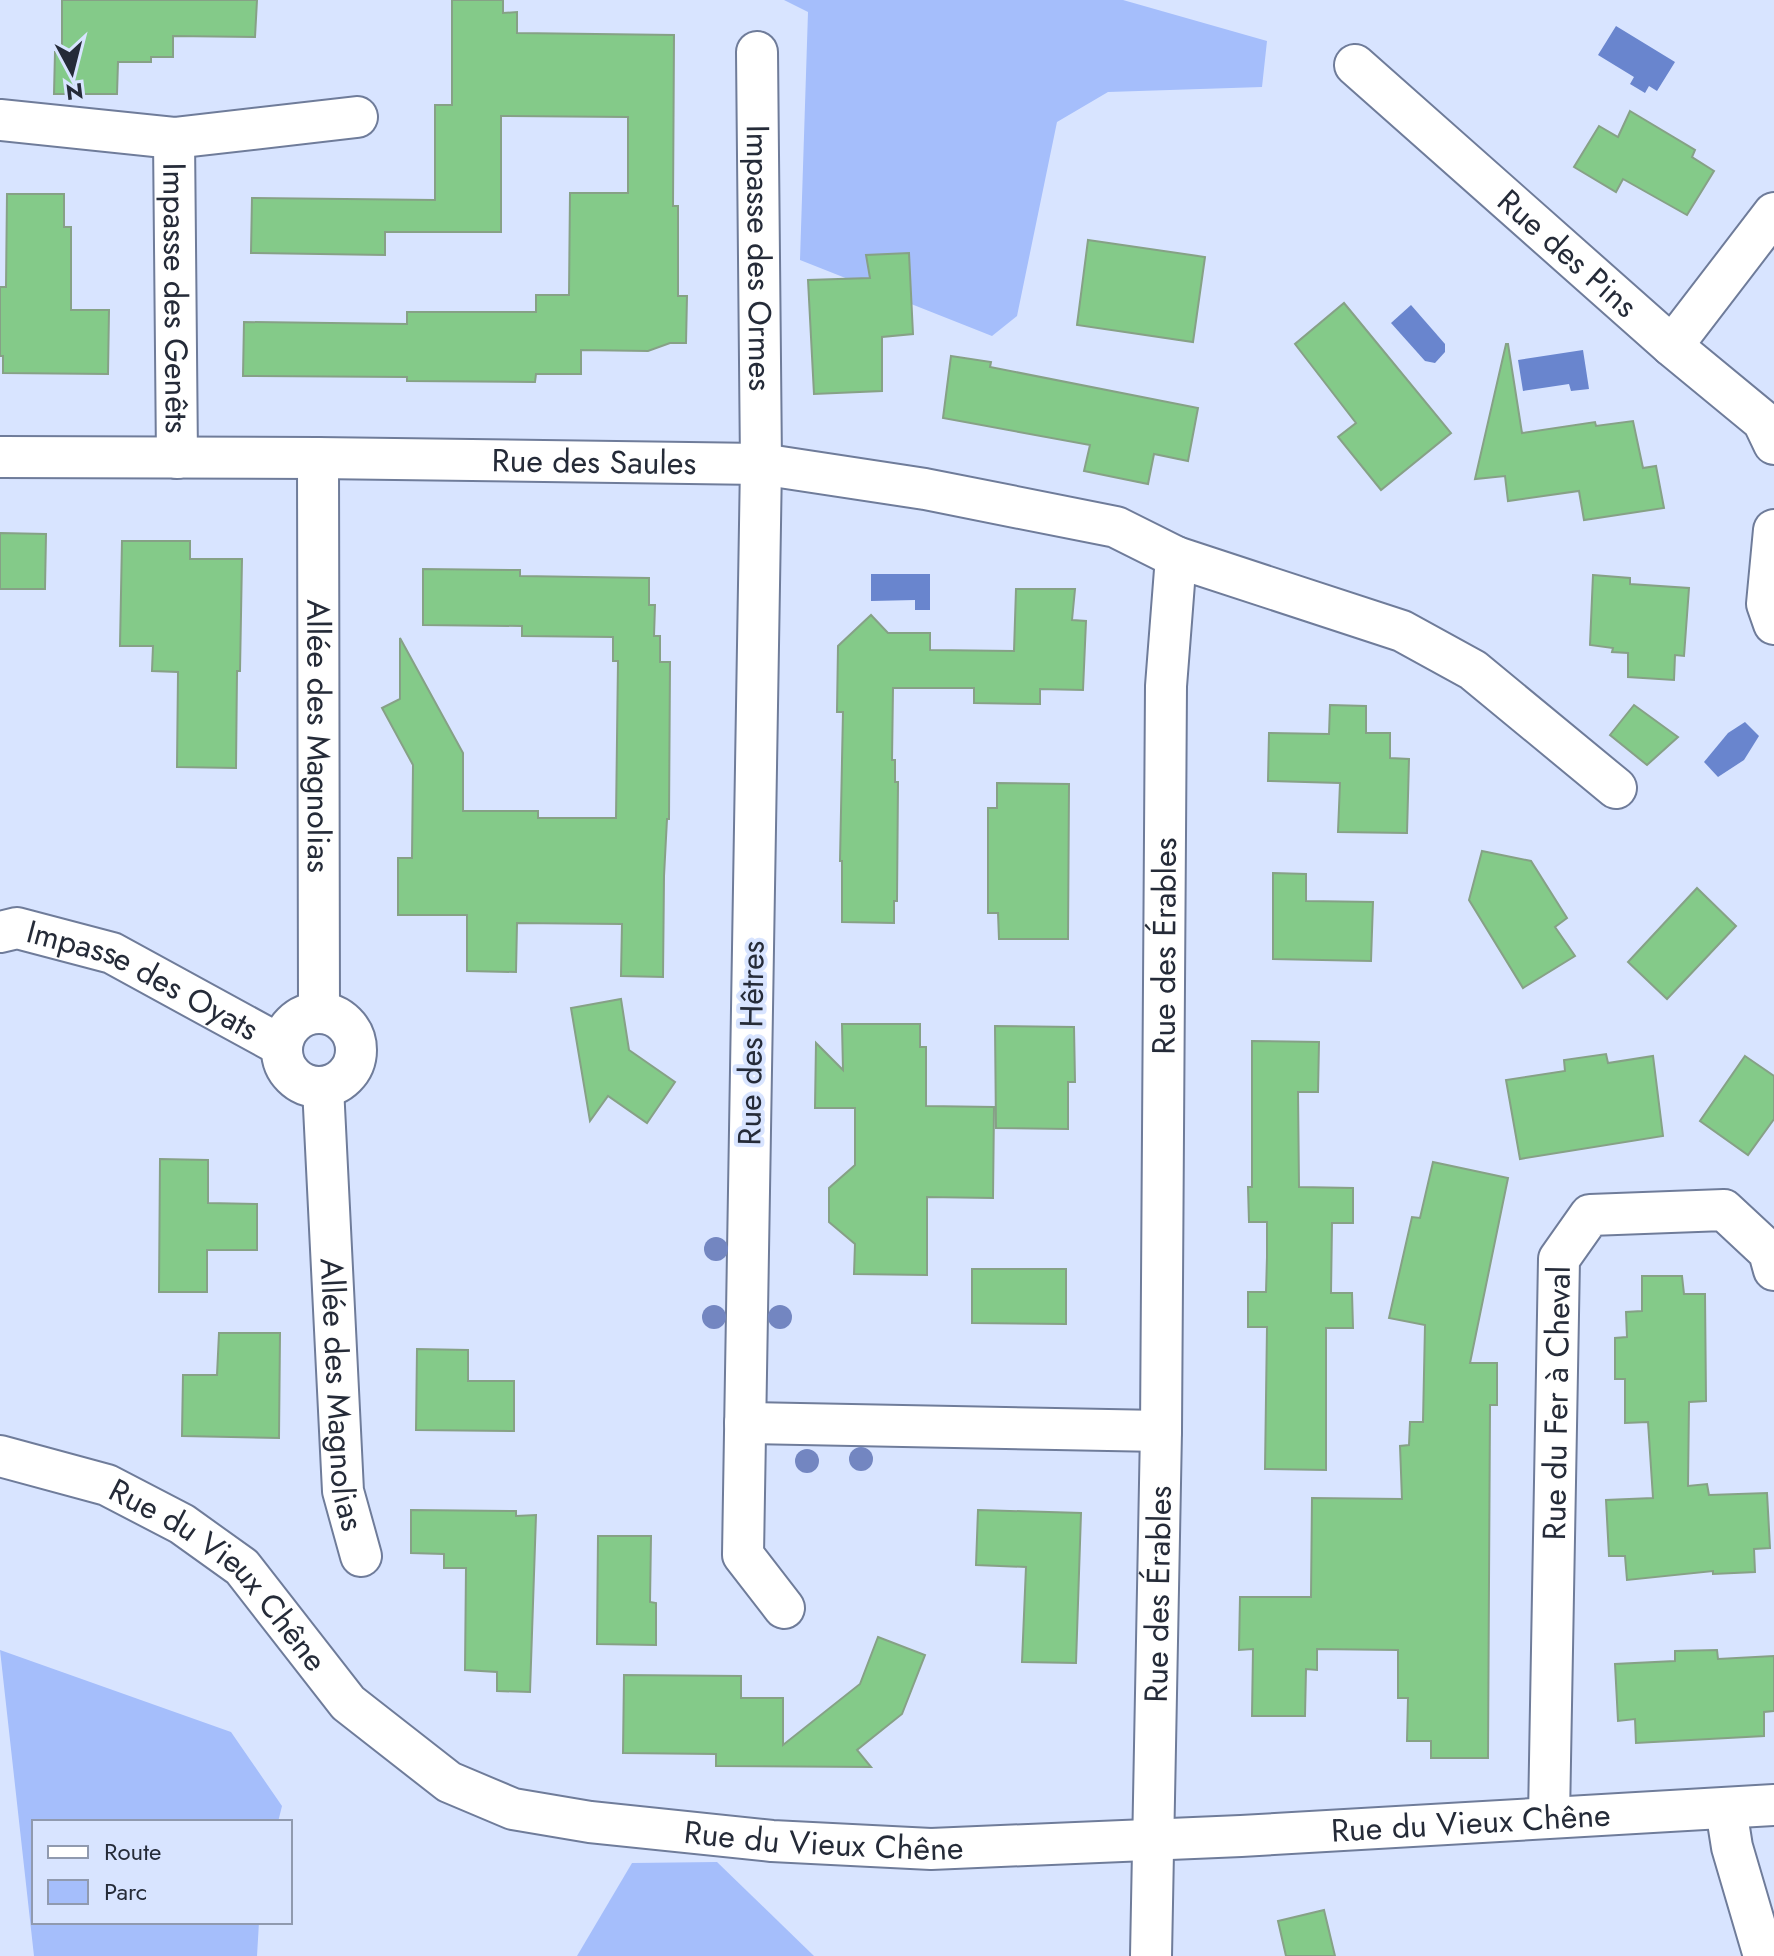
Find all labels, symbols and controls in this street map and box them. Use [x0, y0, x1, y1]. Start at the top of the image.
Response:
north arrow [32, 32, 112, 112]
text: N [64, 75, 85, 109]
street label: Impasse des Ormes [735, 125, 783, 391]
street label: Impasse des Genêts [151, 162, 200, 434]
street label: Rue des Pins [1487, 179, 1648, 328]
street label: Rue des Saules [491, 437, 697, 486]
street label: Allée des Magnolias [295, 599, 342, 873]
street label: Rue des Érables [1141, 837, 1188, 1055]
street label: Impasse des Oyats [22, 909, 267, 1052]
street label: Rue des Hêtres [726, 940, 776, 1146]
street label: Allée des Magnolias [308, 1257, 376, 1536]
street label: Rue du Fer à Cheval [1531, 1265, 1582, 1541]
street label: Rue du Vieux Chêne [101, 1467, 338, 1681]
street label: Rue des Érables [1133, 1485, 1183, 1703]
street label: Rue du Vieux Chêne [1330, 1792, 1612, 1854]
street label: Rue du Vieux Chêne [682, 1809, 964, 1872]
legend [32, 1820, 292, 1924]
text: Route [104, 1834, 161, 1869]
text: Parc [104, 1874, 147, 1909]

